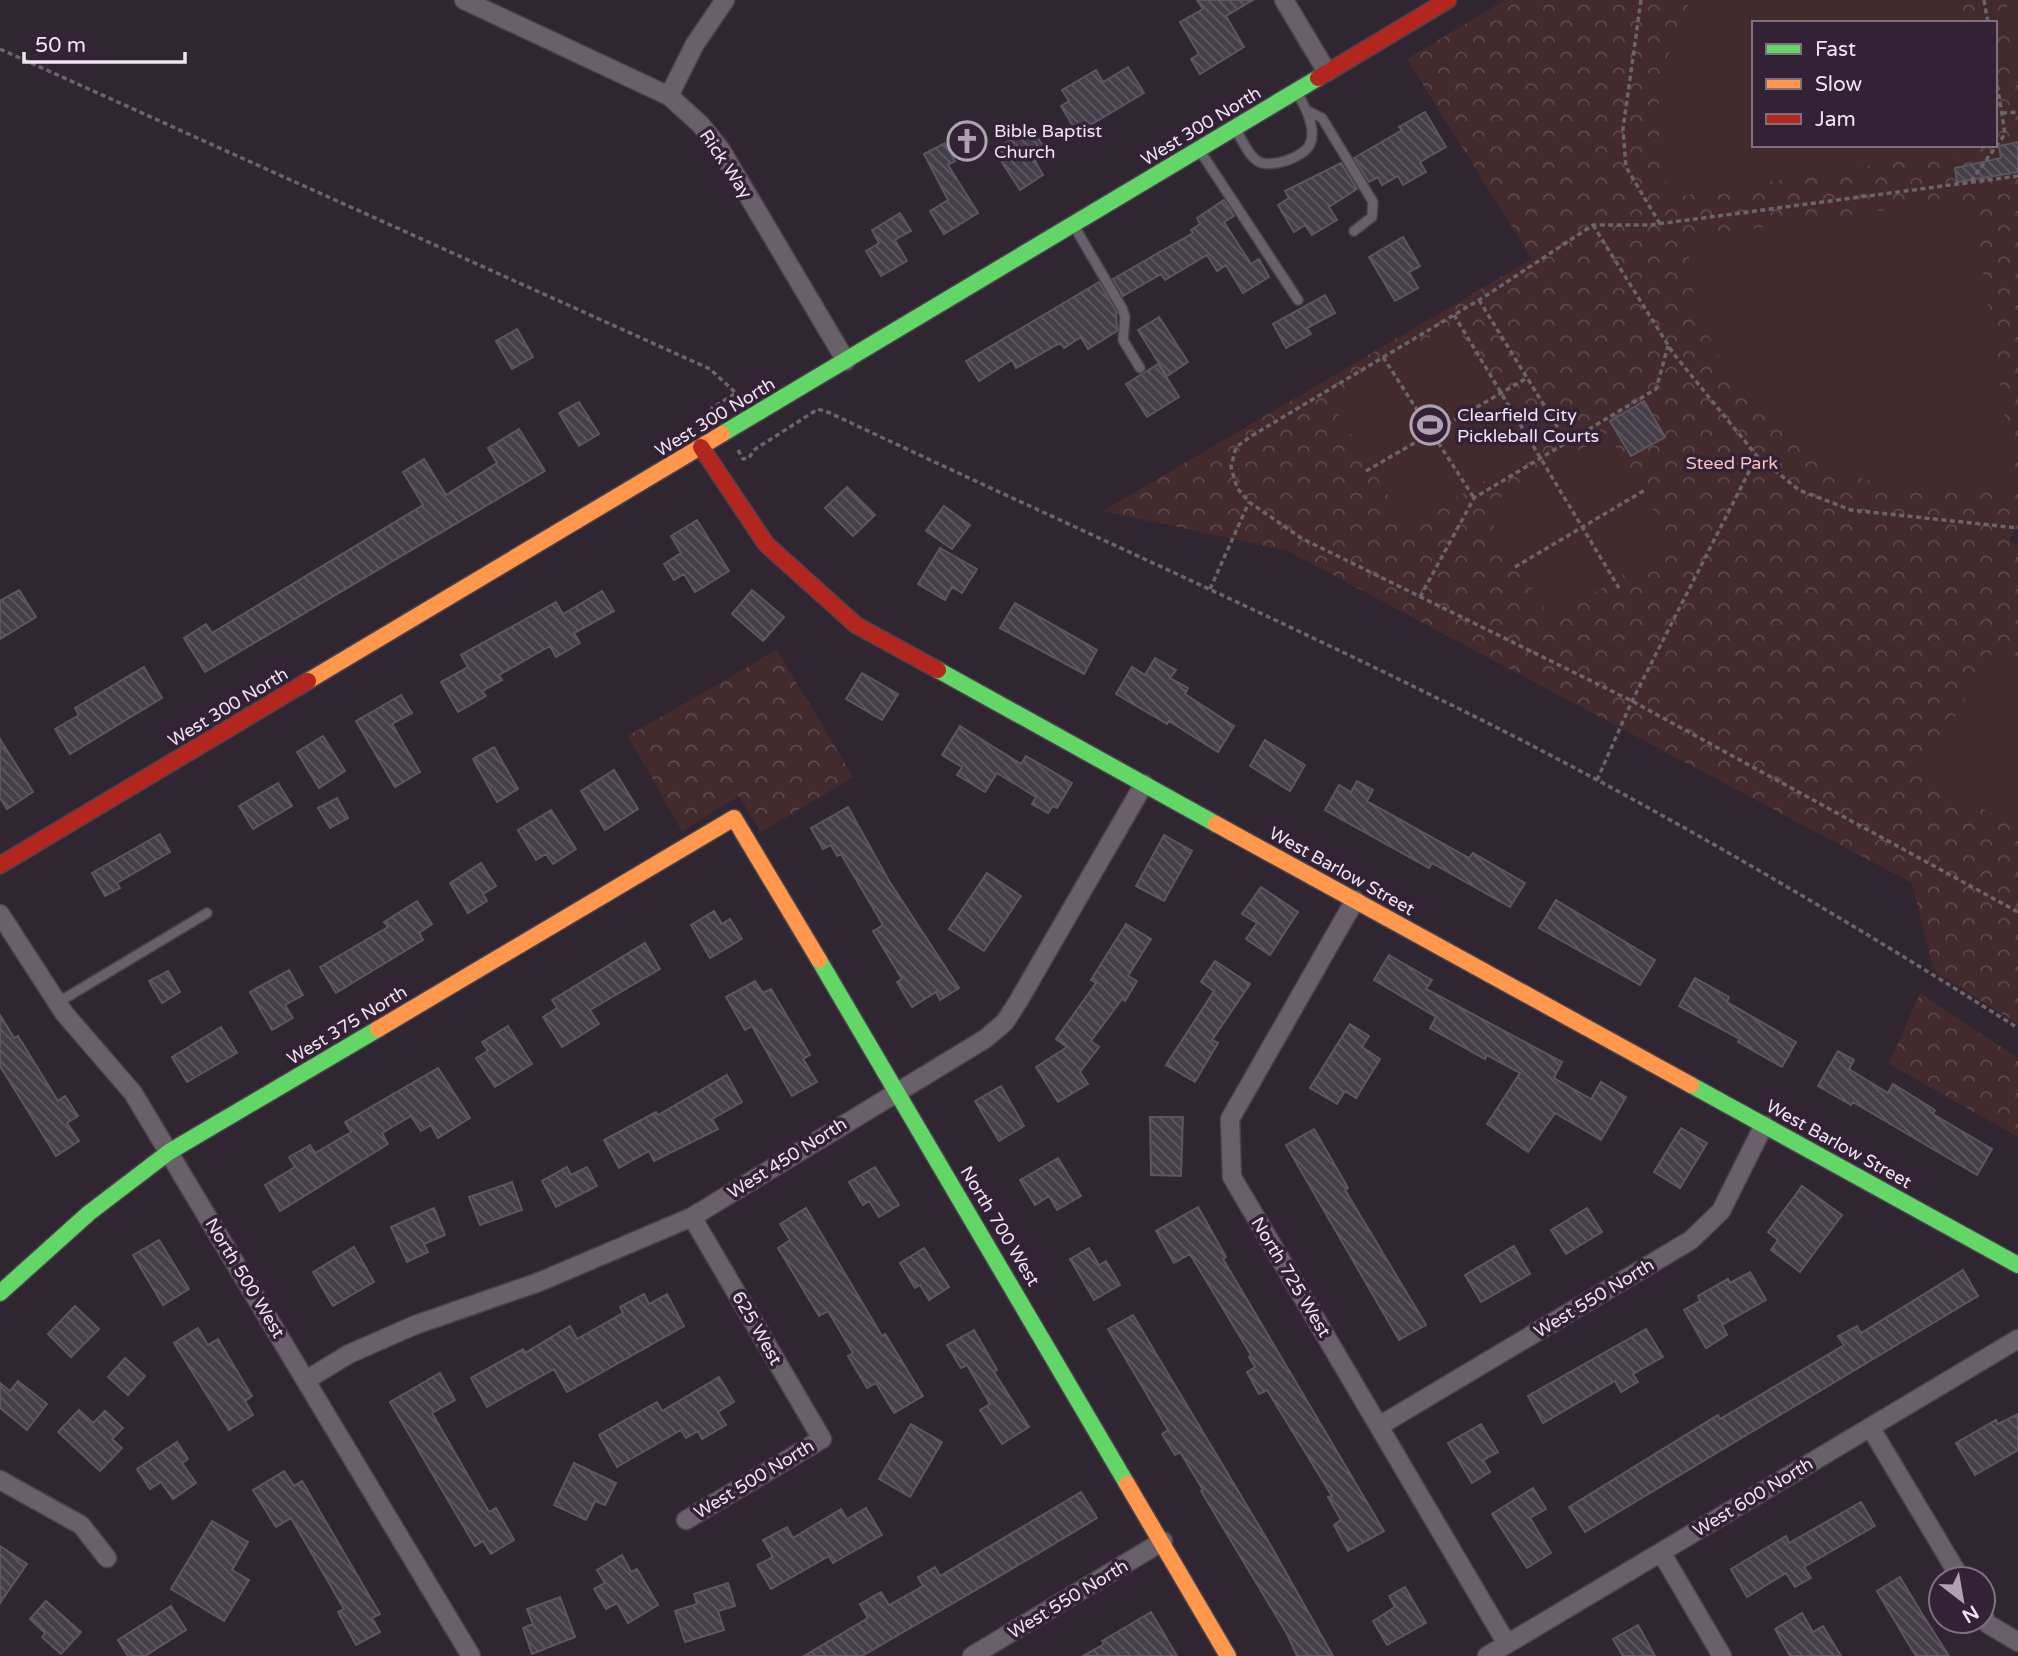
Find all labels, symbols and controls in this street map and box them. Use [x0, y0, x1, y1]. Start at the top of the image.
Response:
scale bar [24, 21, 186, 65]
legend [1752, 21, 1997, 147]
text: 50 m [35, 33, 86, 58]
text: Fast [1815, 37, 1856, 62]
text: Slow [1815, 72, 1863, 97]
street label: West 300 North [1137, 82, 1265, 170]
text: Jam [1815, 107, 1856, 132]
church icon: Bible Baptist Church [946, 120, 988, 162]
place label: Bible Baptist Church [994, 120, 1102, 163]
street label: Rick Way [695, 125, 757, 203]
street label: West 300 North [651, 373, 779, 461]
sports icon: Clearfield City Pickleball Courts [1409, 404, 1451, 446]
place label: Clearfield City Pickleball Courts [1457, 404, 1599, 447]
park label: Steed Park [1686, 452, 1778, 474]
street label: West 300 North [164, 663, 292, 751]
street label: West Barlow Street [1265, 822, 1419, 920]
street label: West 375 North [283, 981, 411, 1069]
street label: West Barlow Street [1762, 1095, 1916, 1193]
street label: West 450 North [723, 1113, 851, 1203]
street label: North 700 West [956, 1162, 1045, 1290]
street label: North 725 West [1247, 1213, 1336, 1341]
street label: North 500 West [201, 1214, 290, 1342]
street label: West 550 North [1530, 1254, 1658, 1342]
street label: 625 West [727, 1287, 787, 1369]
street label: West 500 North [690, 1435, 818, 1523]
street label: West 600 North [1689, 1453, 1817, 1541]
street label: West 550 North [1004, 1555, 1132, 1643]
north arrow [1927, 1565, 1997, 1635]
text: N [1958, 1600, 1982, 1627]

